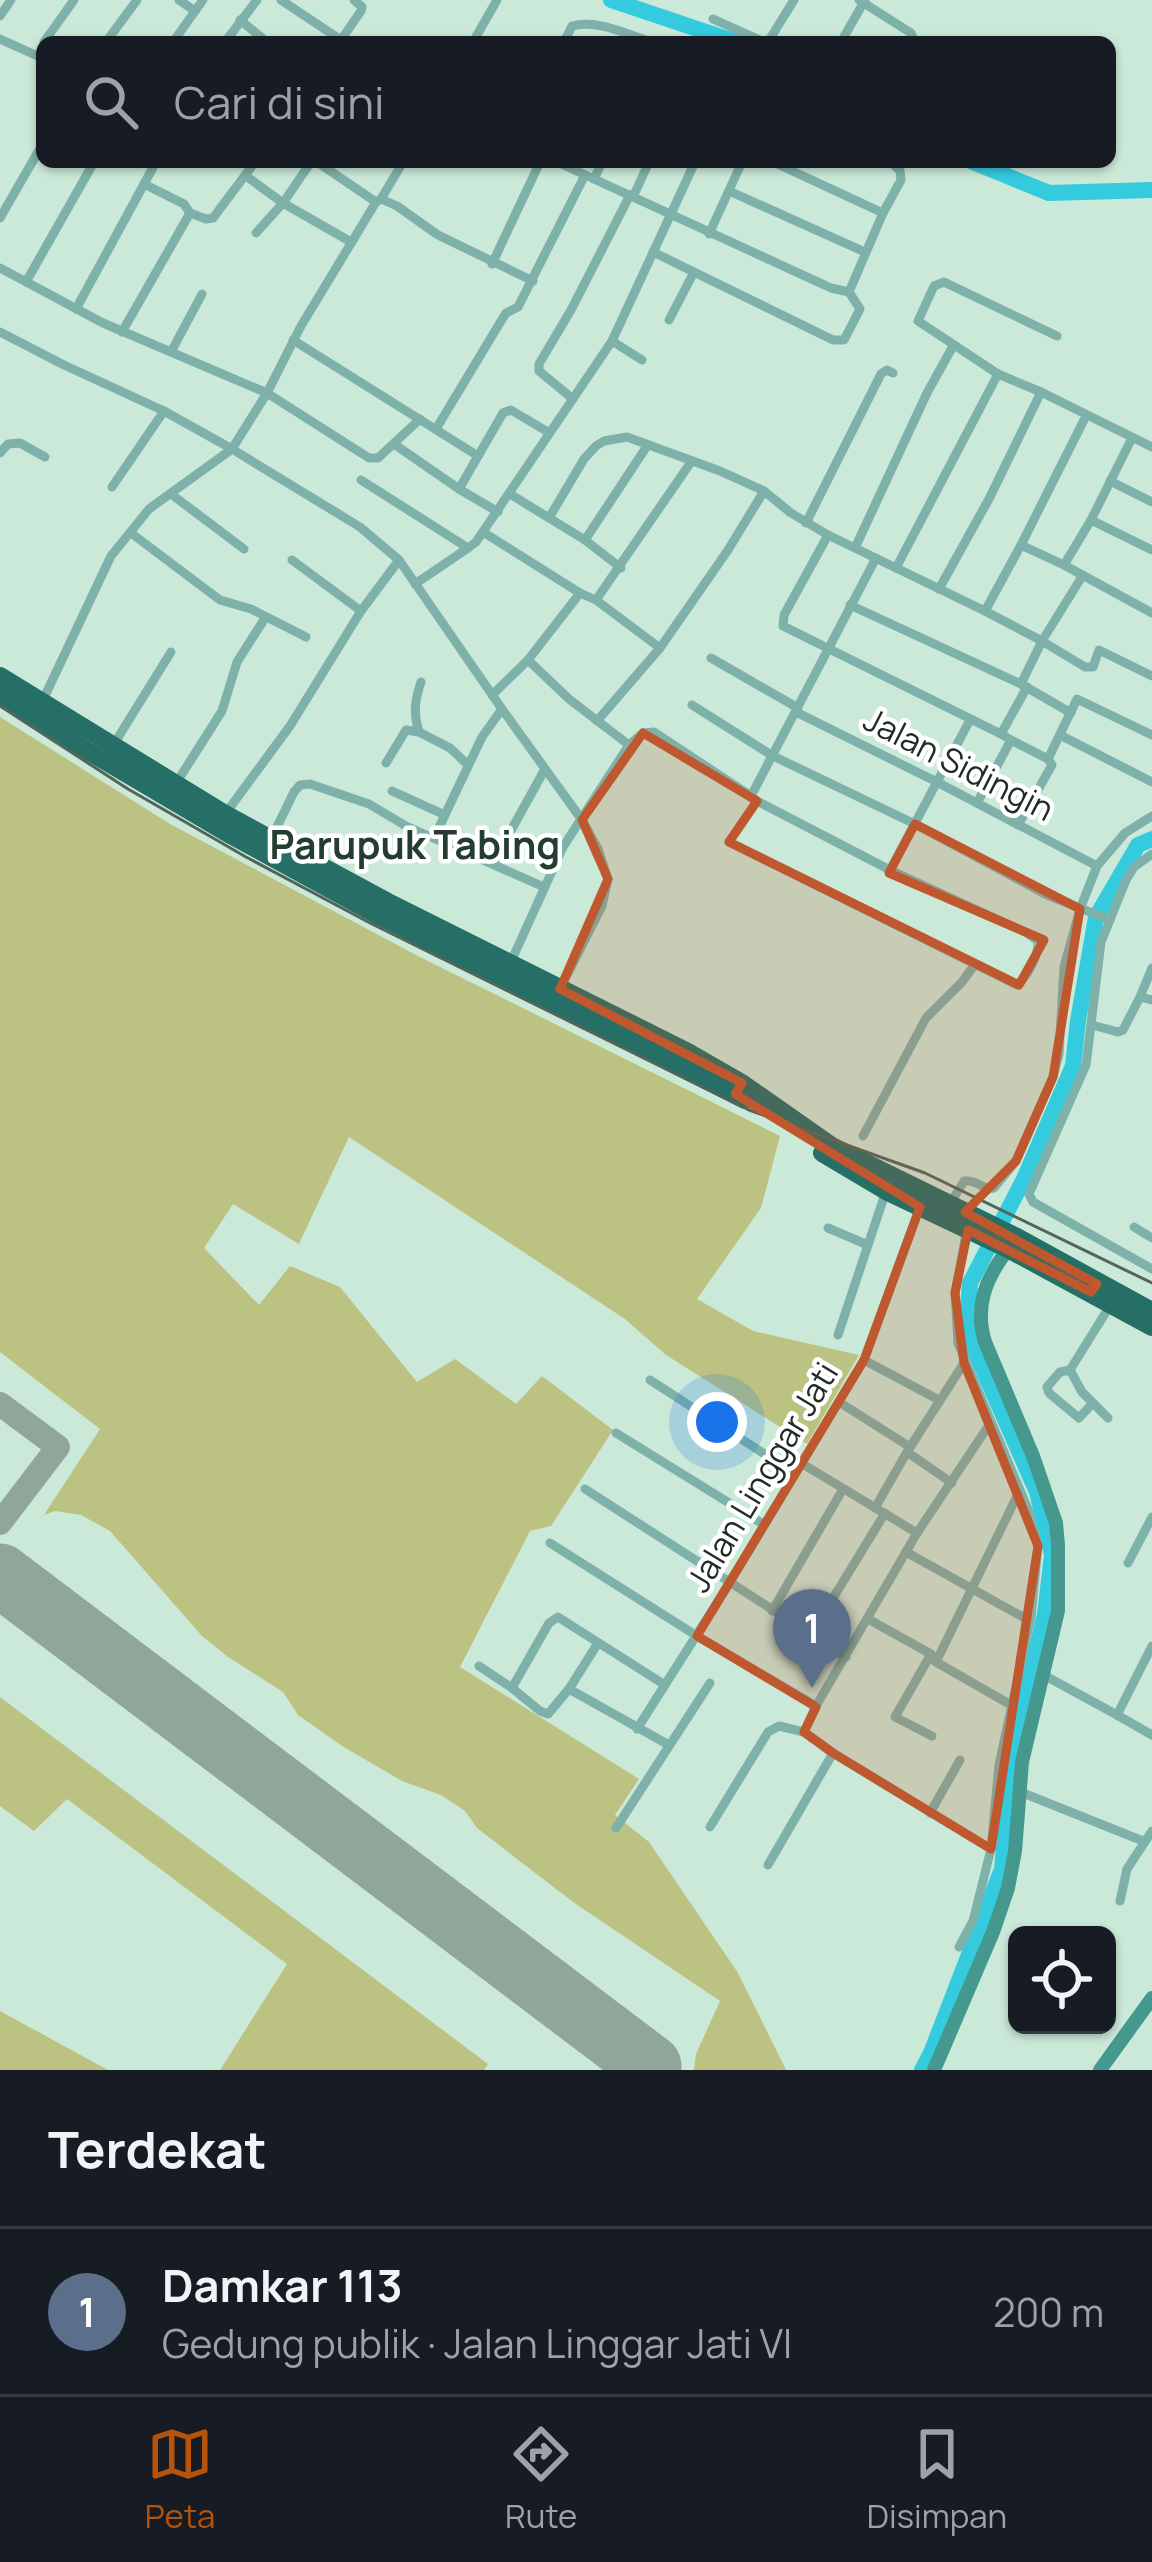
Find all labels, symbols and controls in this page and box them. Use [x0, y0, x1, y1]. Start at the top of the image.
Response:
search box [36, 36, 1116, 168]
icon: search [78, 69, 144, 135]
text: Cari di sini [174, 71, 384, 133]
street label: Jalan Sidingin [857, 696, 1062, 831]
district label: Parupuk Tabing [270, 817, 560, 871]
street label: Jalan Linggar Jati [675, 1354, 848, 1600]
your location [687, 1392, 747, 1452]
pin: 1 [773, 1589, 851, 1688]
map controls [1008, 1926, 1116, 2034]
button: locate [1008, 1926, 1116, 2034]
text: Terdekat [48, 2114, 266, 2183]
text: Damkar 113 [162, 2254, 403, 2316]
text: 1 [78, 2285, 96, 2339]
text: 200 m [993, 2285, 1104, 2339]
text: Gedung publik · Jalan Linggar Jati VI [162, 2316, 792, 2370]
tab: Peta [145, 2421, 215, 2538]
tab: Rute [505, 2421, 577, 2538]
tab: Disimpan [867, 2421, 1007, 2538]

